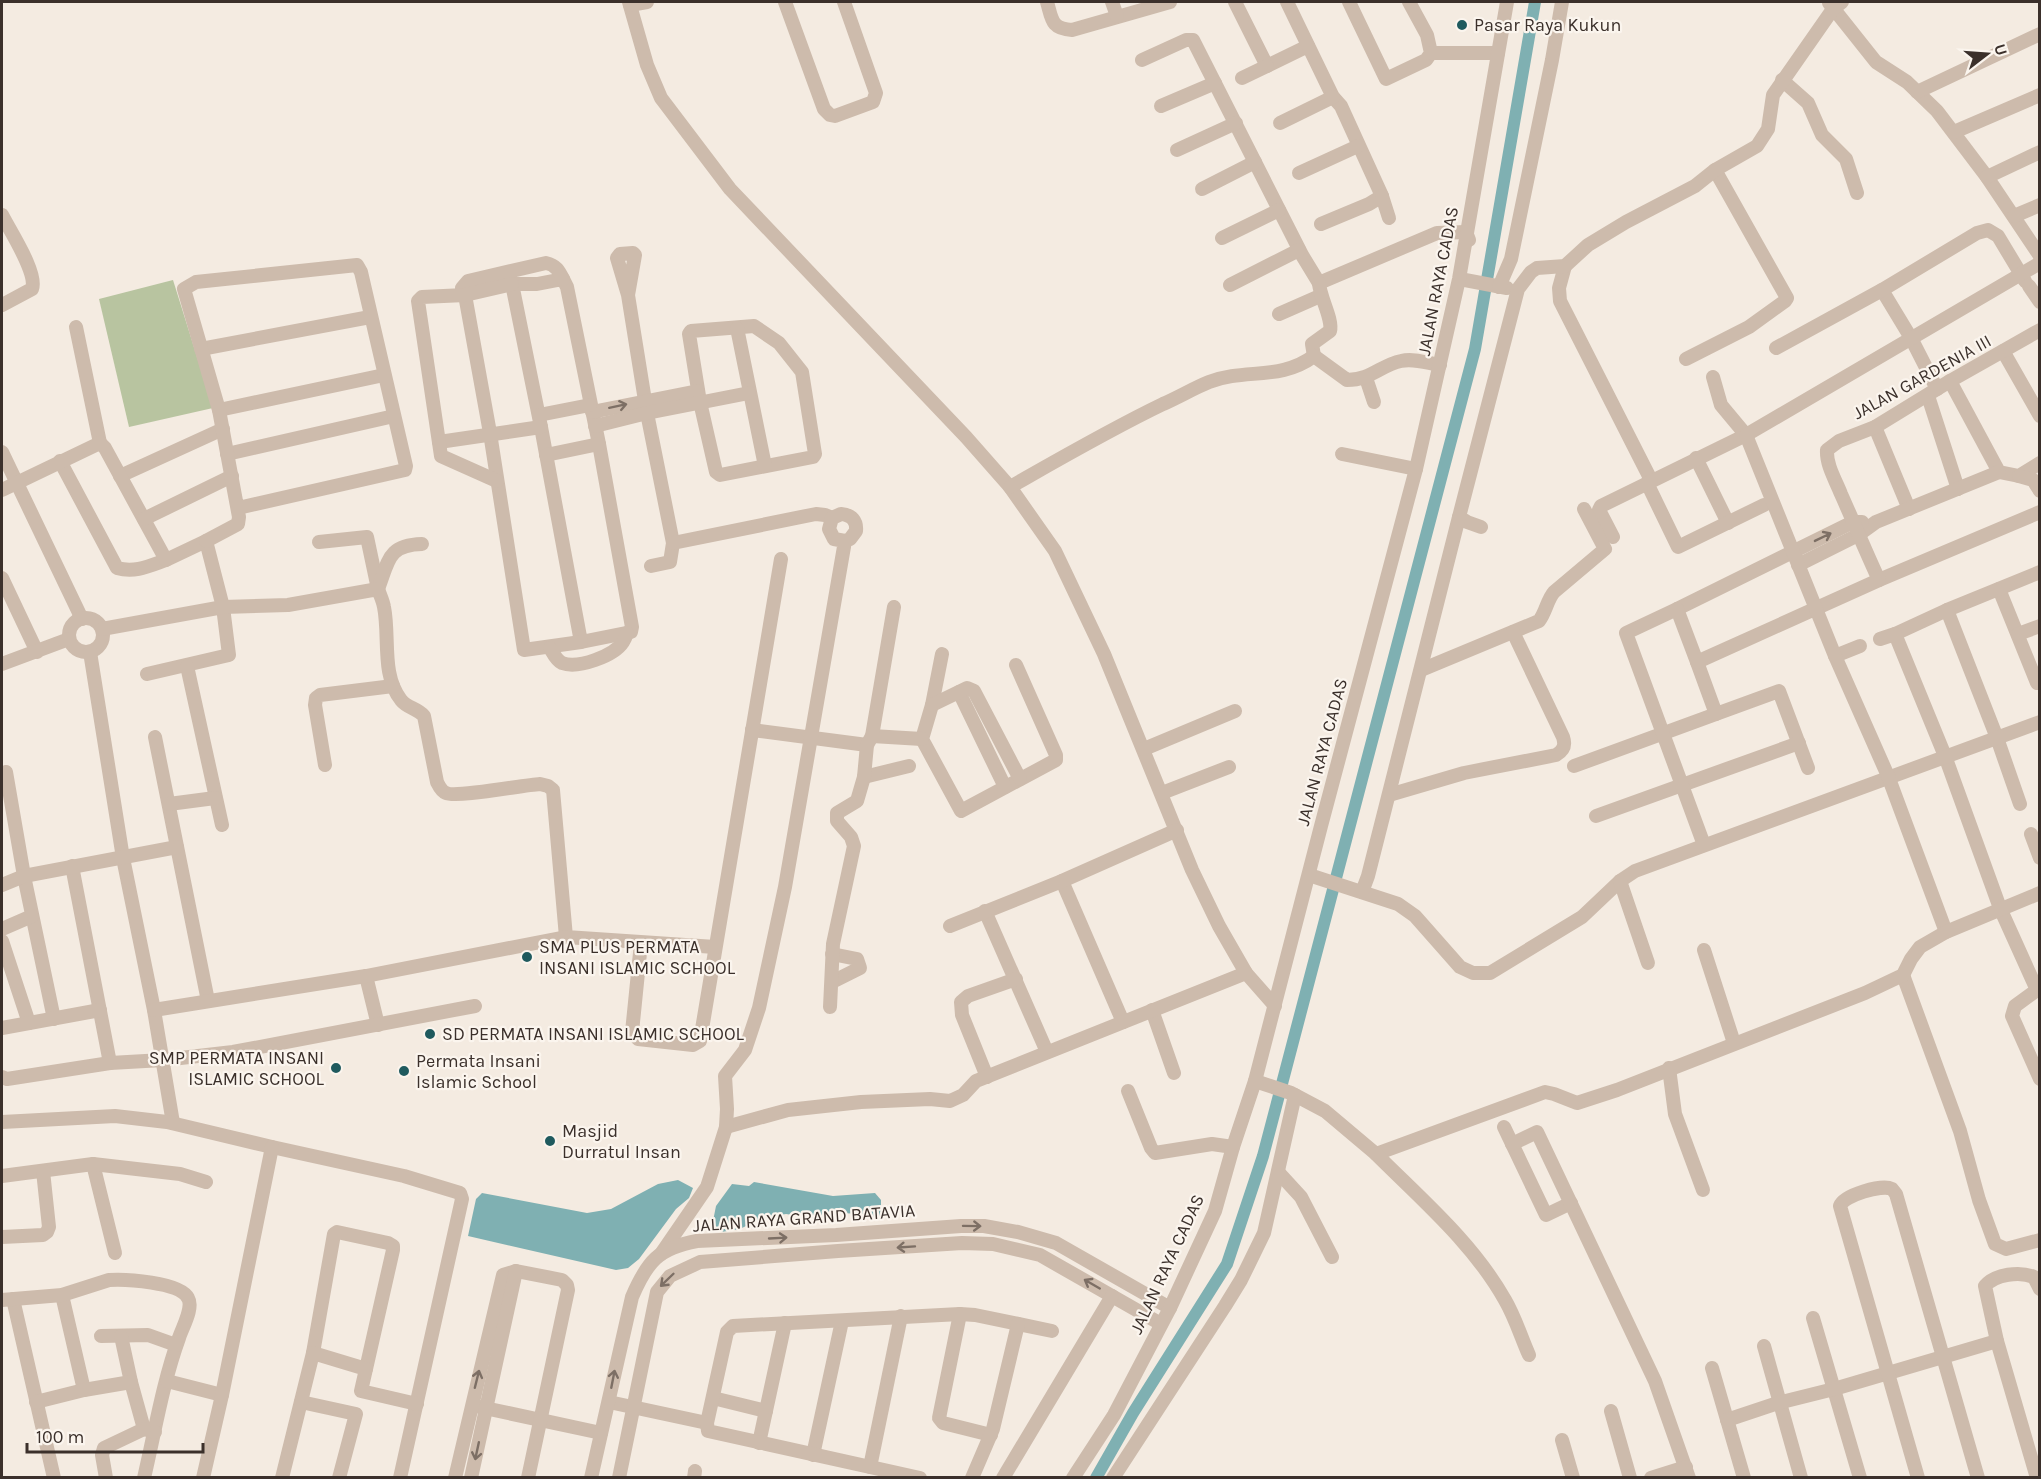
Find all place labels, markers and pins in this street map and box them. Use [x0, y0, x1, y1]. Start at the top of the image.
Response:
place label: Pasar Raya Kukun [1474, 14, 1621, 36]
marker: Pasar Raya Kukun [1455, 18, 1469, 32]
place label: SMA PLUS PERMATA INSANI ISLAMIC SCHOOL [539, 936, 736, 979]
marker: SMA PLUS PERMATA INSANI ISLAMIC SCHOOL [520, 950, 534, 964]
place label: SD PERMATA INSANI ISLAMIC SCHOOL [442, 1023, 745, 1045]
marker: SD PERMATA INSANI ISLAMIC SCHOOL [423, 1027, 437, 1041]
place label: SMP PERMATA INSANI ISLAMIC SCHOOL [149, 1047, 325, 1090]
place label: Permata Insani Islamic School [416, 1050, 541, 1093]
marker: SMP PERMATA INSANI ISLAMIC SCHOOL [329, 1061, 343, 1075]
marker: Permata Insani Islamic School [397, 1064, 411, 1078]
place label: Masjid Durratul Insan [562, 1120, 681, 1163]
marker: Masjid Durratul Insan [543, 1134, 557, 1148]

